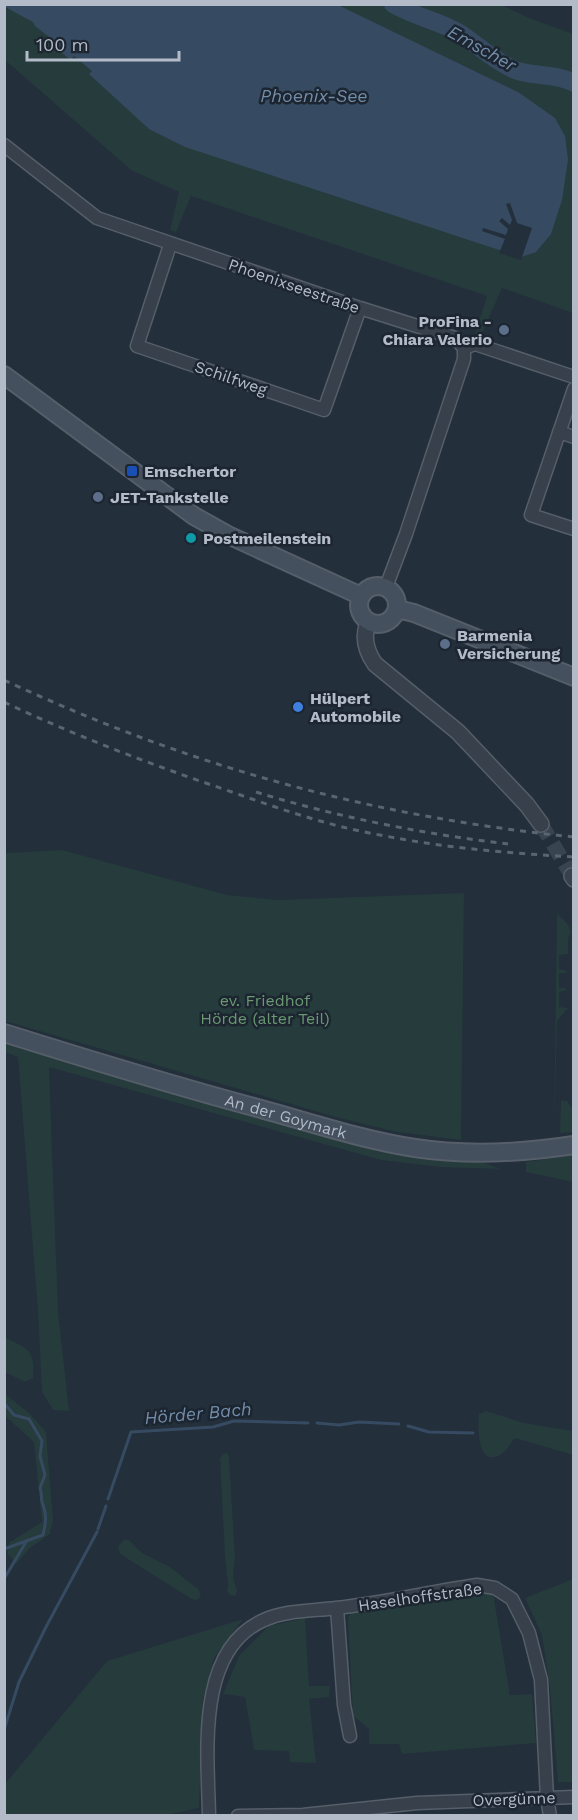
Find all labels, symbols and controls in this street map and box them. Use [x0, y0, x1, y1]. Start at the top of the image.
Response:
water label: Emscher [444, 21, 521, 76]
scale bar [27, 24, 178, 62]
text: 100 m [36, 34, 89, 55]
water label: Phoenix-See [260, 85, 368, 106]
street label: Phoenixseestraße [226, 255, 362, 317]
place label: ProFina - Chiara Valerio [382, 312, 492, 349]
marker: ProFina - Chiara Valerio [497, 323, 511, 337]
street label: Schilfweg [192, 357, 270, 399]
place label: Emschertor [144, 462, 236, 481]
marker: Emschertor [125, 464, 139, 478]
place label: JET-Tankstelle [110, 488, 229, 507]
marker: JET-Tankstelle [91, 490, 105, 504]
place label: Postmeilenstein [203, 529, 331, 548]
marker: Postmeilenstein [184, 531, 198, 545]
place label: Barmenia Versicherung [457, 626, 560, 663]
marker: Barmenia Versicherung [438, 637, 452, 651]
place label: Hülpert Automobile [310, 689, 401, 726]
marker: Hülpert Automobile [291, 700, 305, 714]
park label: ev. Friedhof Hörde (alter Teil) [200, 991, 330, 1028]
street label: An der Goymark [223, 1090, 349, 1142]
water label: Hörder Bach [144, 1398, 252, 1428]
street label: Haselhoffstraße [357, 1579, 483, 1615]
street label: Overgünne [472, 1788, 556, 1810]

